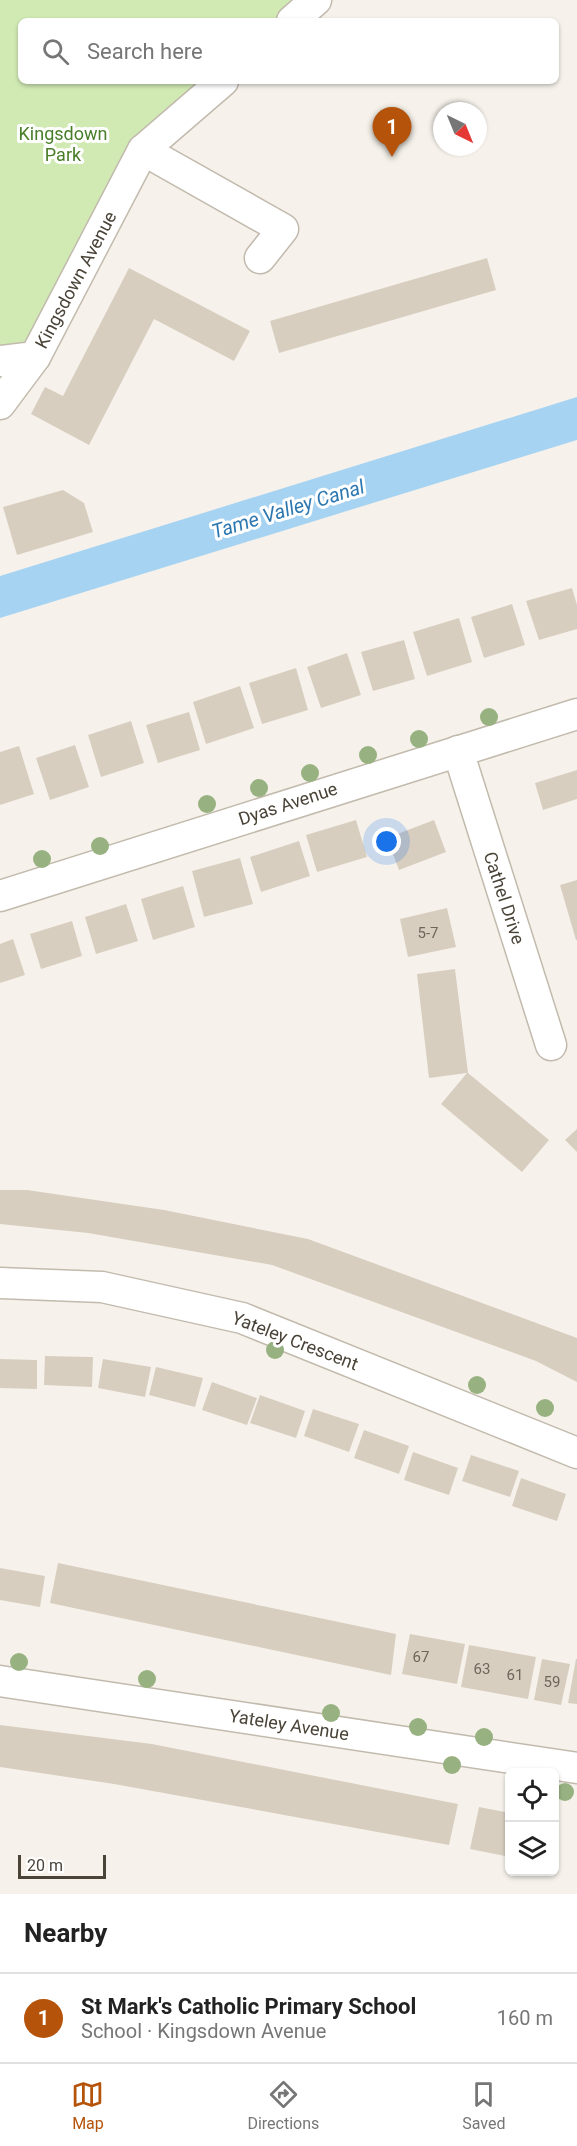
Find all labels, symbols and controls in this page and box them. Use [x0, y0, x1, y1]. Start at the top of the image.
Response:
search box [18, 18, 559, 84]
icon: search [39, 35, 72, 68]
text: Search here [87, 39, 203, 64]
north arrow [433, 102, 487, 156]
pin: 1 [372, 108, 412, 157]
park label: Kingsdown Park [19, 123, 107, 165]
street label: Kingsdown Avenue [31, 208, 121, 352]
water label: Tame Valley Canal [209, 474, 368, 544]
street label: Dyas Avenue [236, 778, 340, 829]
your location [372, 827, 401, 856]
street label: Cathel Drive [480, 849, 529, 947]
house number: 5-7 [417, 924, 439, 942]
street label: Yateley Crescent [229, 1307, 361, 1374]
house number: 67 [413, 1648, 429, 1666]
house number: 63 [474, 1660, 490, 1678]
house number: 61 [507, 1666, 523, 1684]
house number: 59 [544, 1673, 560, 1691]
street label: Yateley Avenue [228, 1705, 350, 1744]
map controls [505, 1768, 559, 1876]
button: locate [505, 1768, 559, 1822]
button: layers [505, 1822, 559, 1876]
scale bar [18, 1852, 106, 1880]
text: 20 m [27, 1856, 63, 1875]
text: Nearby [24, 1918, 107, 1948]
text: St Mark's Catholic Primary School [81, 1994, 416, 2019]
text: 1 [38, 2006, 49, 2030]
text: 160 m [497, 2006, 553, 2030]
text: School · Kingsdown Avenue [81, 2019, 326, 2043]
tab: Map [71, 2078, 104, 2133]
tab: Directions [247, 2078, 319, 2133]
tab: Saved [462, 2078, 506, 2133]

